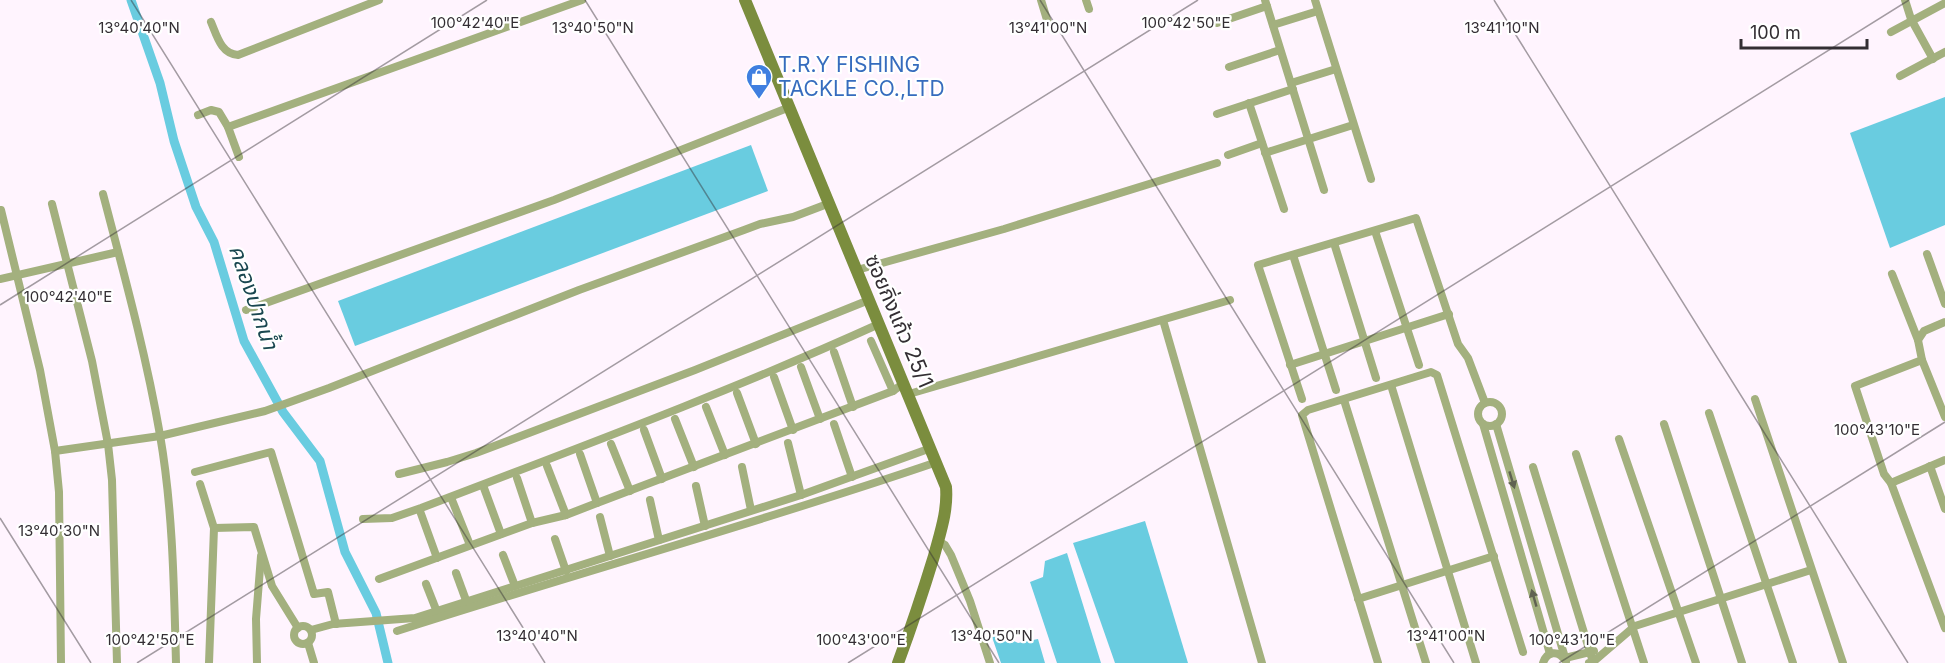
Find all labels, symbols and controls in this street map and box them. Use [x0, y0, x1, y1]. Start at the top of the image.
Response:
scale bar [1741, 12, 1867, 50]
text: 100°42'40"E [431, 13, 519, 32]
text: 100°42'50"E [1141, 13, 1231, 32]
text: 13°40'40"N [98, 18, 180, 37]
text: 13°40'50"N [552, 18, 634, 37]
text: 13°41'00"N [1009, 18, 1087, 37]
text: 13°41'10"N [1464, 18, 1540, 37]
text: 100 m [1750, 22, 1801, 43]
place label: T.R.Y FISHING TACKLE CO.,LTD [778, 52, 945, 101]
shop icon: T.R.Y FISHING TACKLE CO.,LTD [744, 62, 774, 100]
water label: คลองปากน้ำ [224, 241, 286, 353]
street label: ซอยกิ่งแก้ว 25/1 [860, 250, 940, 391]
text: 100°42'40"E [24, 287, 112, 306]
text: 100°43'10"E [1834, 420, 1920, 439]
one-way arrow [1508, 471, 1517, 489]
text: 13°40'30"N [18, 521, 100, 540]
one-way arrow [1529, 588, 1538, 606]
text: 13°40'40"N [496, 626, 578, 645]
text: 13°40'50"N [951, 626, 1033, 645]
text: 13°41'00"N [1407, 626, 1485, 645]
text: 100°42'50"E [105, 630, 195, 649]
text: 100°43'00"E [816, 630, 906, 649]
text: 100°43'10"E [1529, 630, 1615, 649]

